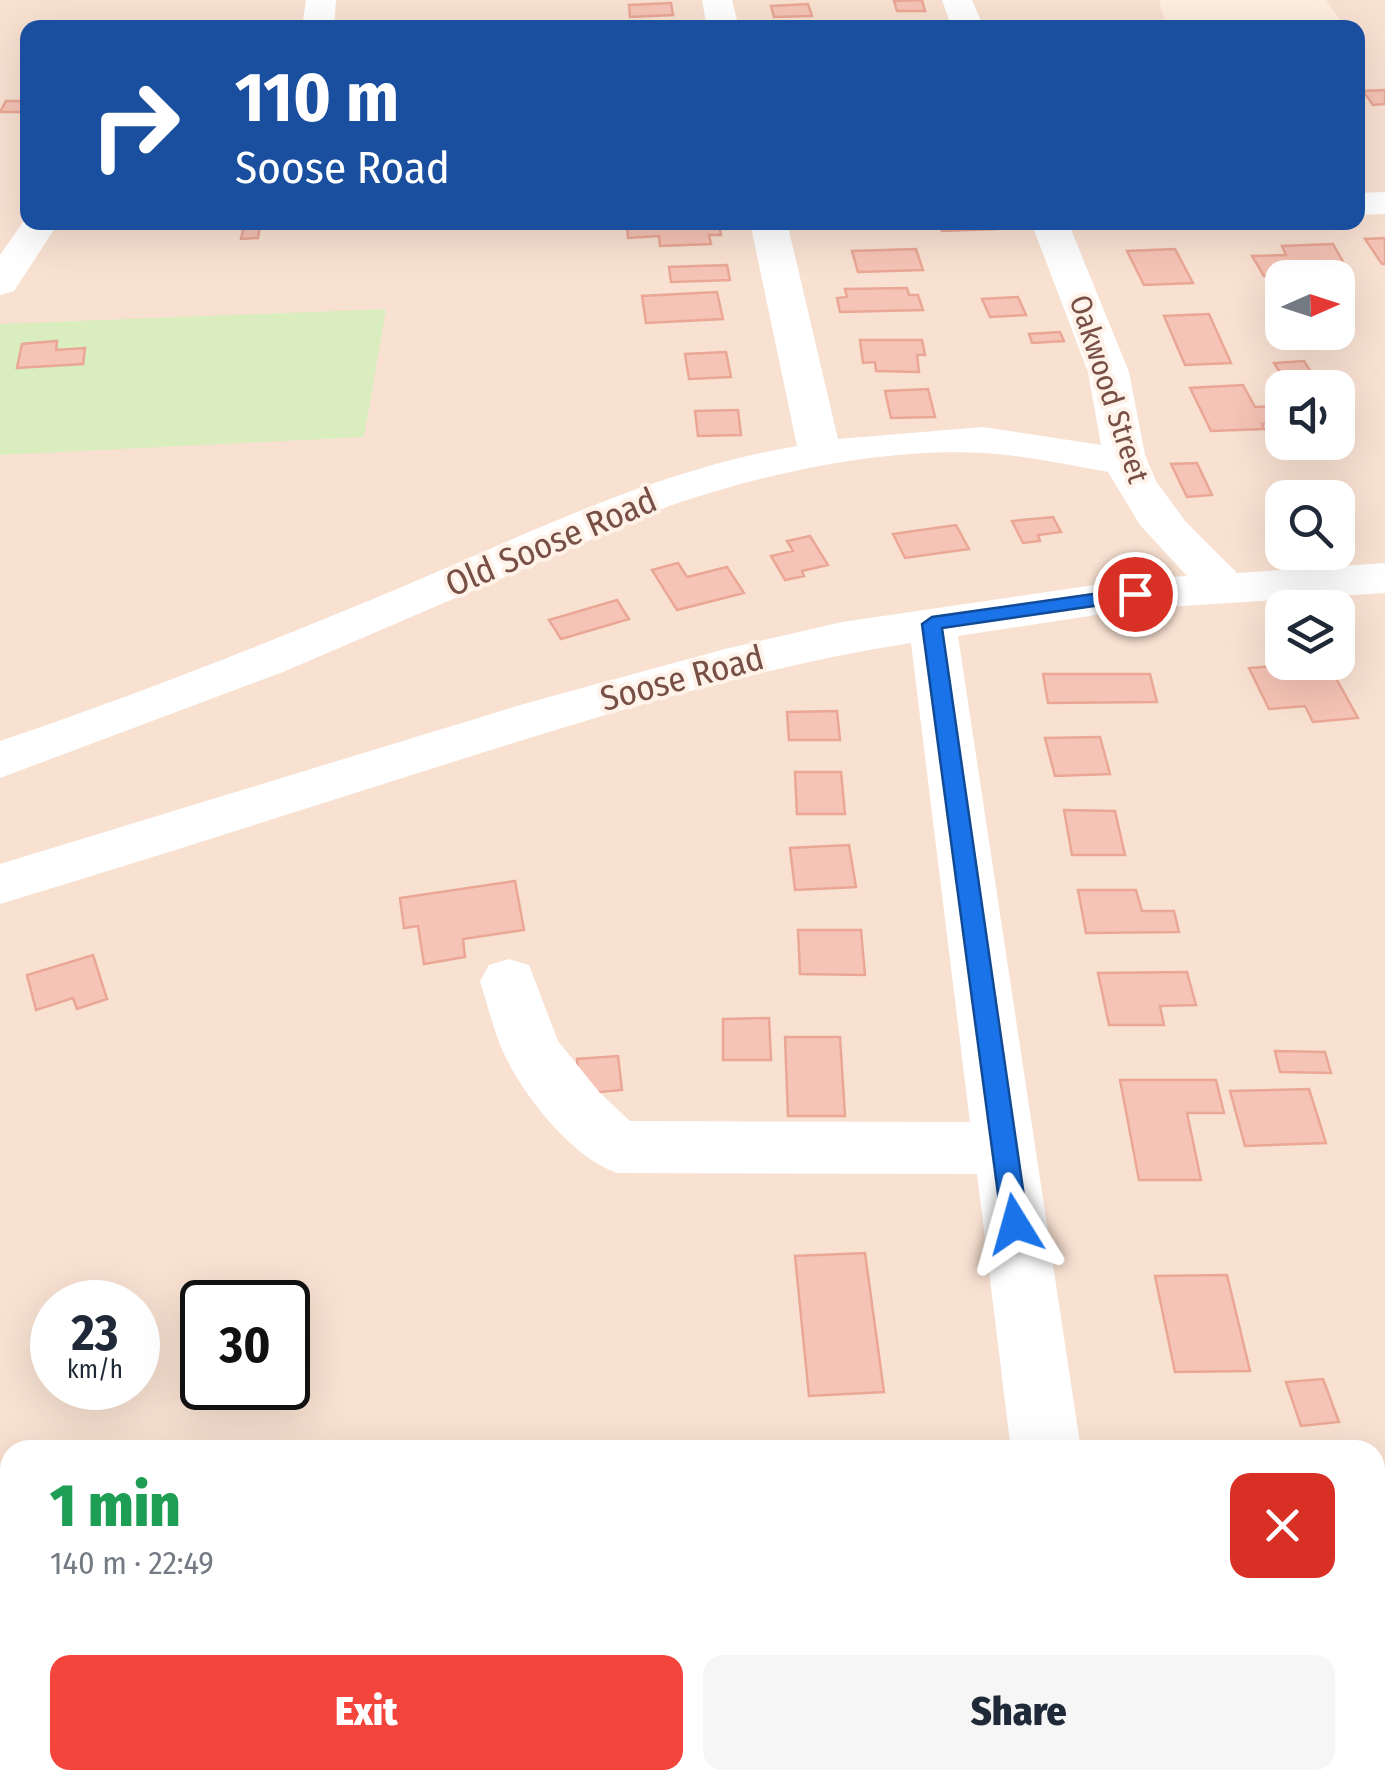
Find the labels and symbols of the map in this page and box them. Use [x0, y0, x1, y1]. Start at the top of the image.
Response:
north arrow [1265, 260, 1355, 350]
street label: Oakwood Street [1062, 291, 1156, 488]
street label: Old Soose Road [439, 479, 663, 605]
pin [1093, 552, 1178, 637]
street label: Soose Road [596, 636, 768, 720]
position arrow [963, 1172, 1067, 1276]
speed limit sign: 30 [180, 1280, 310, 1410]

